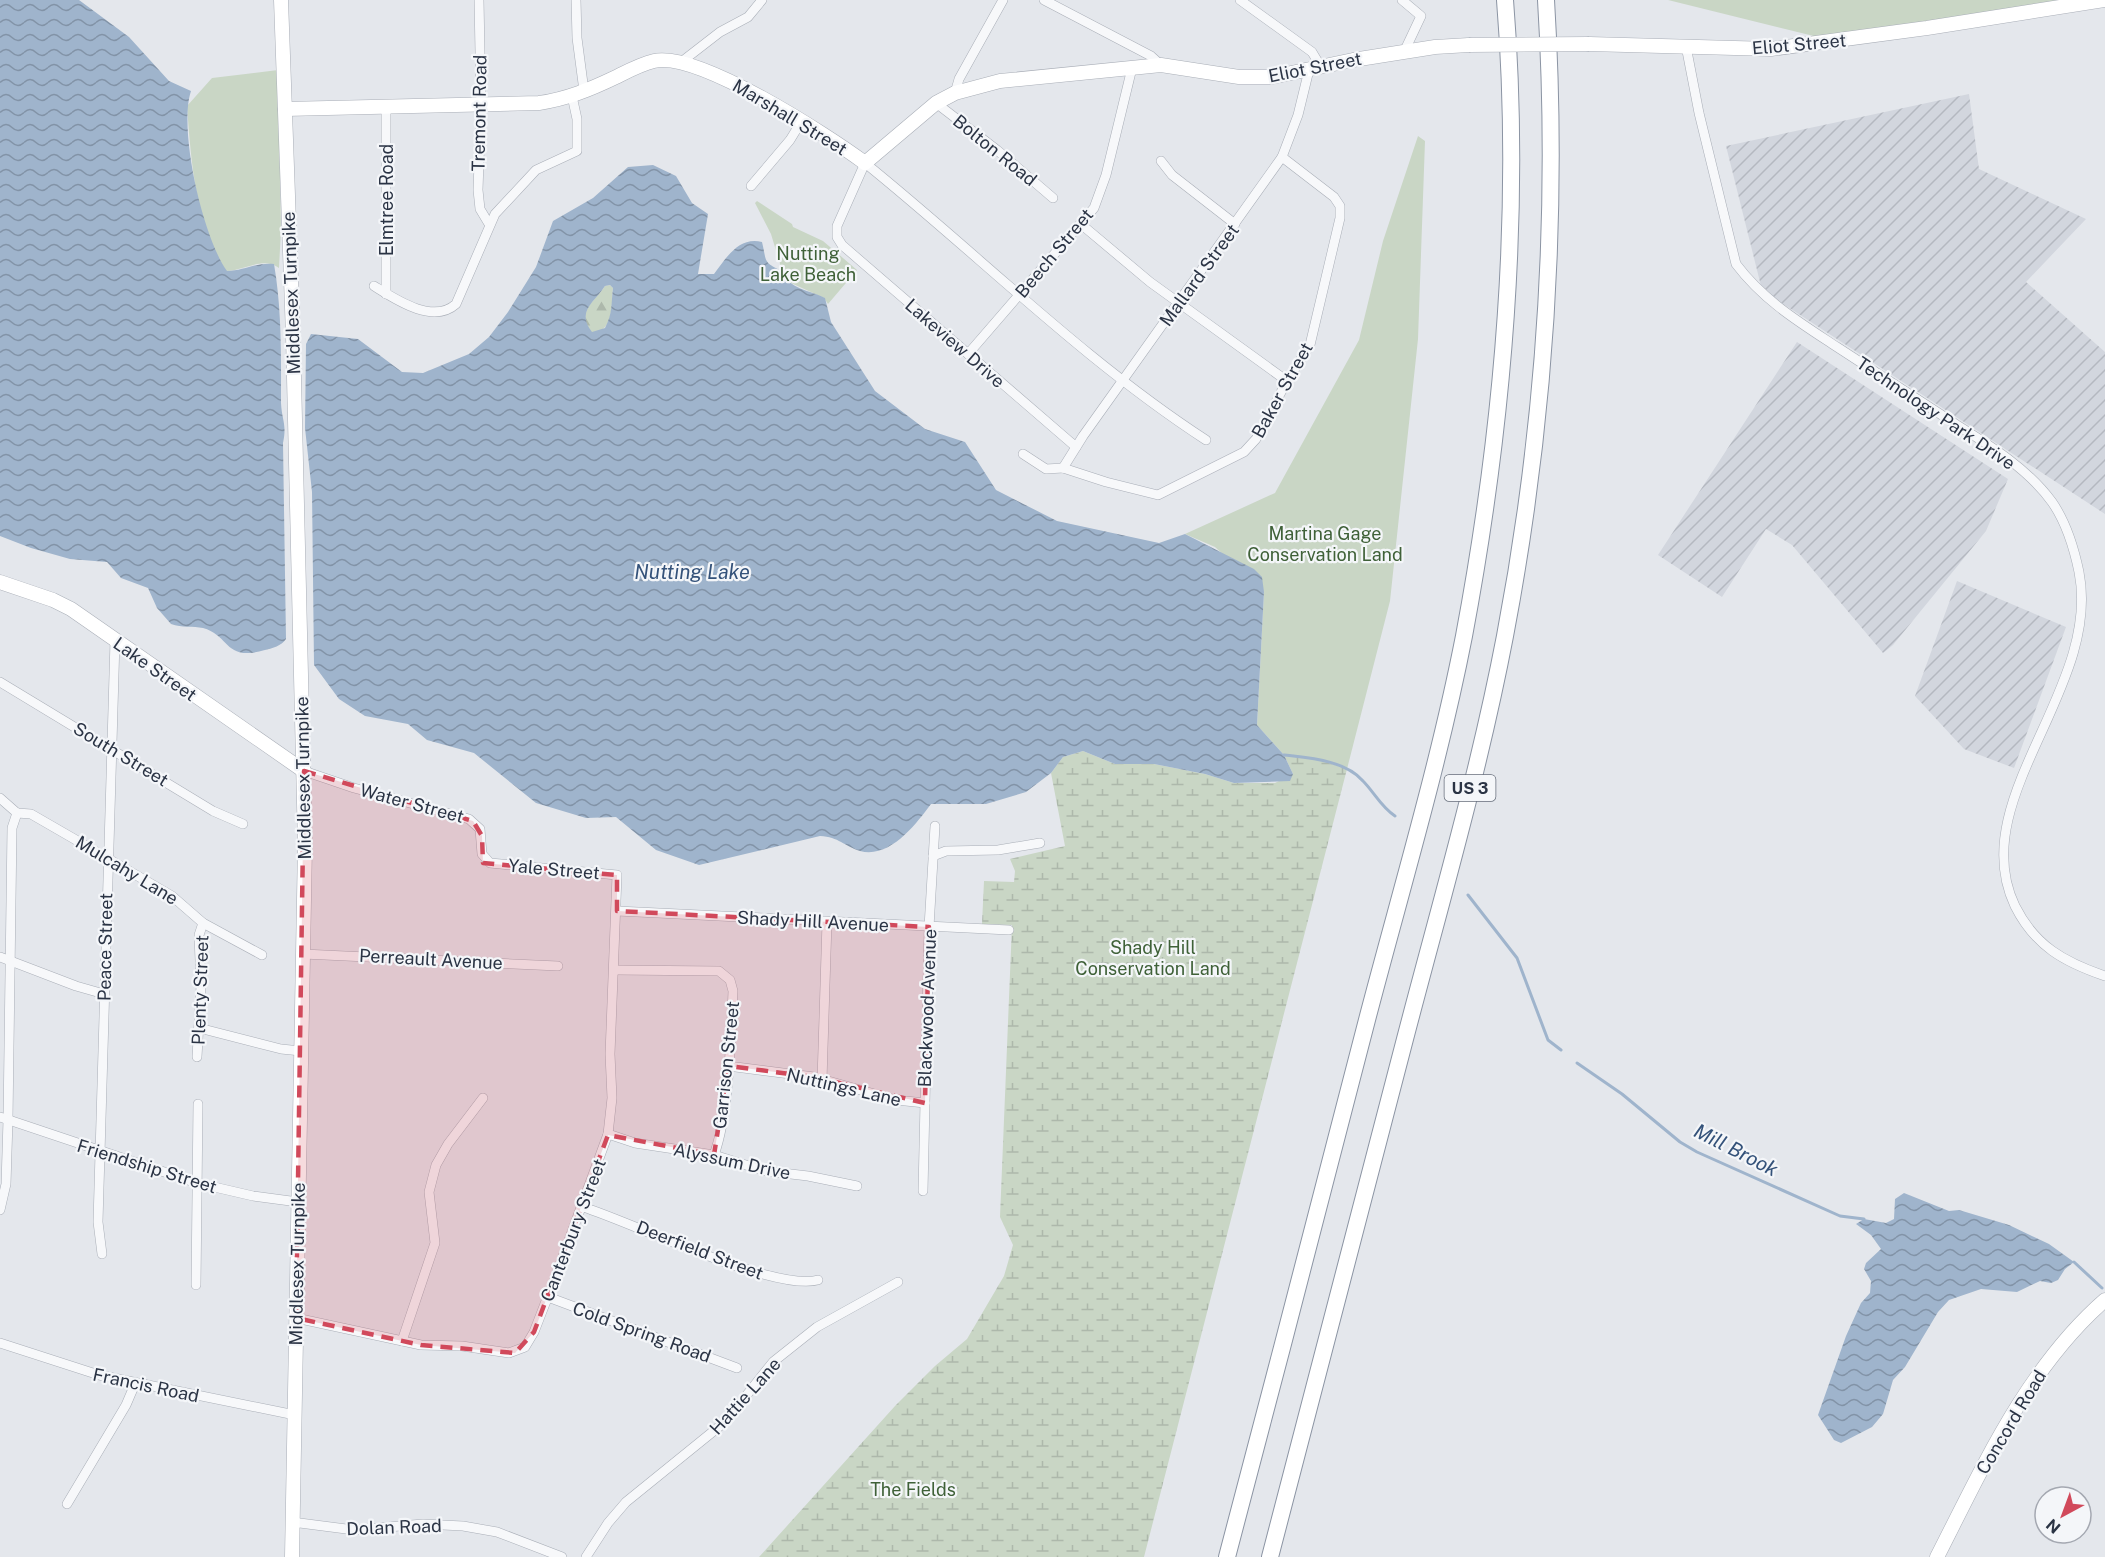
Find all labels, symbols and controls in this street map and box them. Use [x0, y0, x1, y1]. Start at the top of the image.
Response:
street label: Eliot Street [1751, 29, 1847, 59]
street label: Eliot Street [1267, 48, 1363, 86]
street label: Tremont Road [467, 54, 491, 172]
street label: Marshall Street [729, 75, 851, 159]
street label: Bolton Road [949, 110, 1041, 190]
street label: Elmtree Road [376, 144, 397, 256]
street label: Beech Street [1011, 204, 1097, 302]
street label: Middlesex Turnpike [278, 211, 304, 375]
street label: Mallard Street [1155, 220, 1243, 330]
park label: Nutting Lake Beach [760, 243, 856, 285]
street label: Lakeview Drive [901, 294, 1009, 392]
street label: Baker Street [1247, 339, 1317, 441]
street label: Technology Park Drive [1853, 352, 2019, 474]
park label: Martina Gage Conservation Land [1247, 523, 1403, 565]
water label: Nutting Lake [634, 560, 750, 584]
street label: Lake Street [109, 633, 201, 705]
street label: Middlesex Turnpike [291, 696, 315, 860]
street label: South Street [70, 717, 172, 791]
road number: US 3 [1444, 775, 1496, 801]
street label: Water Street [358, 779, 466, 827]
street label: Mulcahy Lane [72, 831, 182, 909]
street label: Yale Street [507, 855, 601, 883]
street label: Peace Street [94, 893, 116, 1001]
street label: Shady Hill Avenue [736, 907, 890, 935]
street label: Blackwood Avenue [914, 928, 940, 1088]
street label: Plenty Street [188, 935, 212, 1045]
park label: Shady Hill Conservation Land [1075, 937, 1231, 979]
street label: Perreault Avenue [359, 945, 503, 973]
street label: Garrison Street [709, 1000, 743, 1130]
street label: Nuttings Lane [785, 1064, 903, 1110]
water label: Mill Brook [1690, 1119, 1782, 1182]
street label: Friendship Street [75, 1135, 219, 1197]
street label: Alyssum Drive [672, 1138, 792, 1184]
street label: Canterbury Street [536, 1156, 610, 1304]
street label: Middlesex Turnpike [285, 1182, 309, 1346]
street label: Deerfield Street [634, 1216, 766, 1284]
street label: Cold Spring Road [570, 1297, 714, 1367]
street label: Hattie Lane [705, 1353, 785, 1439]
street label: Francis Road [91, 1364, 201, 1406]
street label: Concord Road [1972, 1366, 2050, 1478]
park label: The Fields [870, 1479, 956, 1500]
north arrow [2033, 1485, 2093, 1545]
street label: Dolan Road [346, 1515, 442, 1539]
text: N [2043, 1515, 2064, 1537]

